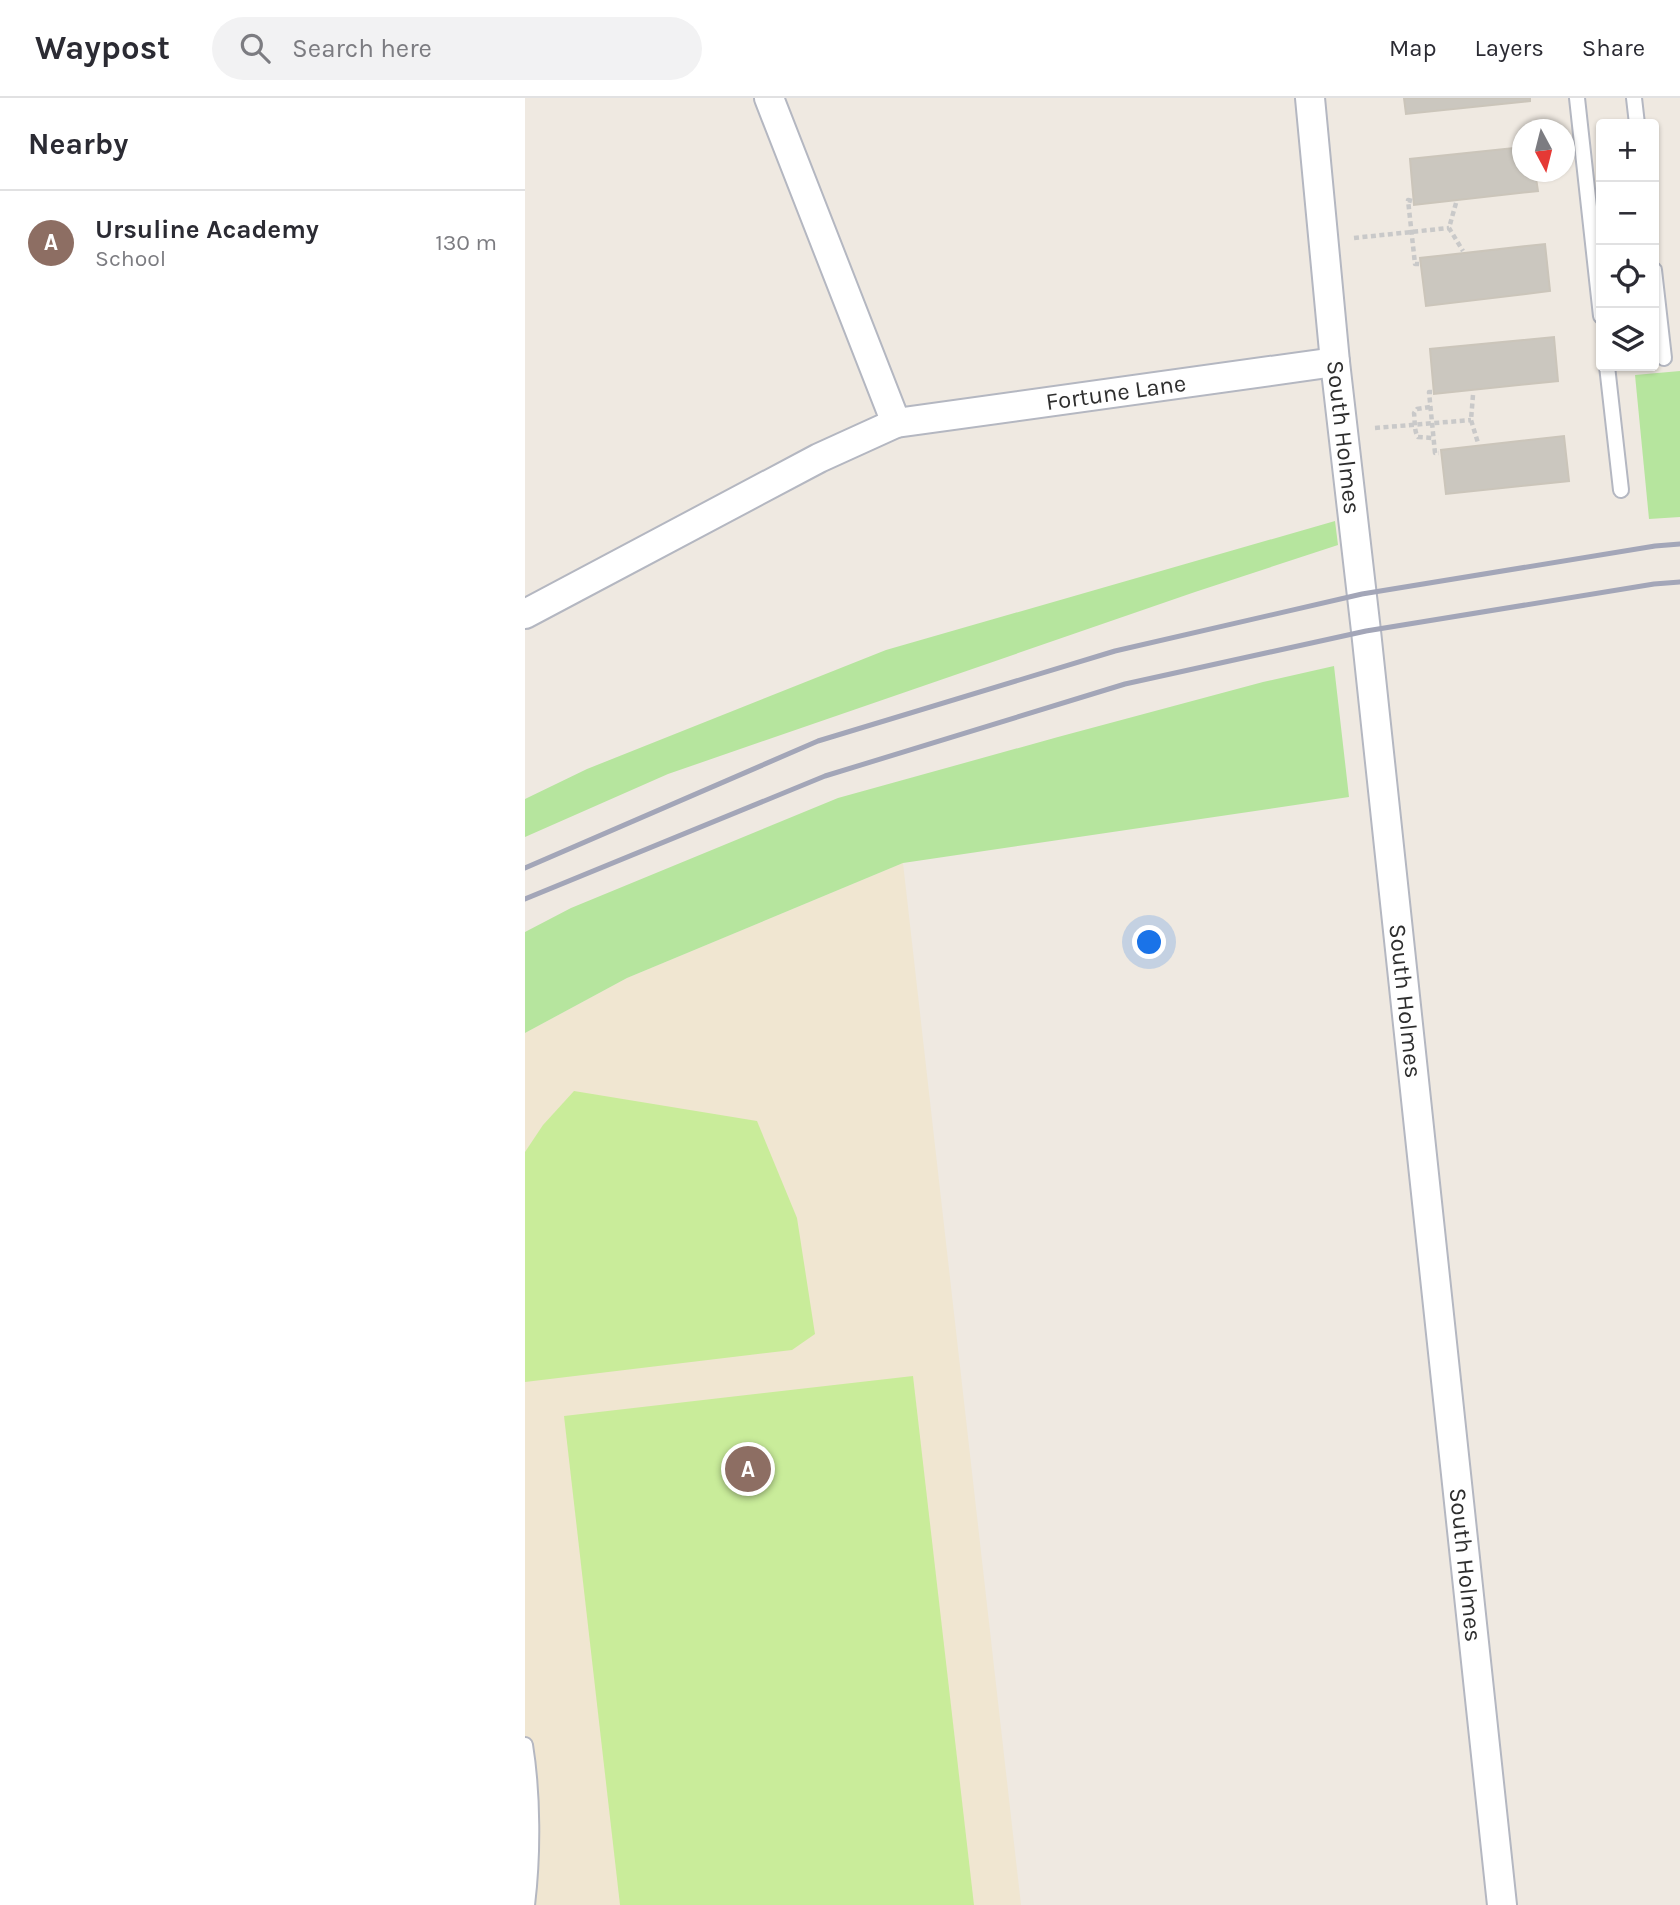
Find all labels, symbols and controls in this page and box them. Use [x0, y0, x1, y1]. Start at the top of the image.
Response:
search box [212, 17, 702, 80]
text: Waypost [35, 29, 170, 67]
icon: search [236, 29, 274, 67]
text: Search here [292, 33, 432, 64]
text: Map [1389, 34, 1437, 62]
text: Layers [1475, 34, 1544, 62]
text: Share [1582, 34, 1645, 62]
north arrow [1512, 119, 1575, 182]
map controls [1596, 119, 1659, 371]
button: + [1596, 119, 1659, 182]
text: Nearby [28, 126, 128, 162]
button: − [1596, 182, 1659, 245]
text: Ursuline Academy [95, 214, 319, 245]
text: A [44, 229, 58, 256]
text: 130 m [435, 229, 497, 256]
text: School [95, 245, 166, 272]
button: locate [1596, 245, 1659, 308]
button: layers [1596, 308, 1659, 371]
street label: South Holmes [1321, 359, 1366, 516]
street label: Fortune Lane [1044, 369, 1188, 416]
street label: South Holmes [1383, 923, 1428, 1079]
your location [1132, 925, 1166, 959]
pin: A [725, 1443, 771, 1495]
street label: South Holmes [1444, 1486, 1488, 1643]

